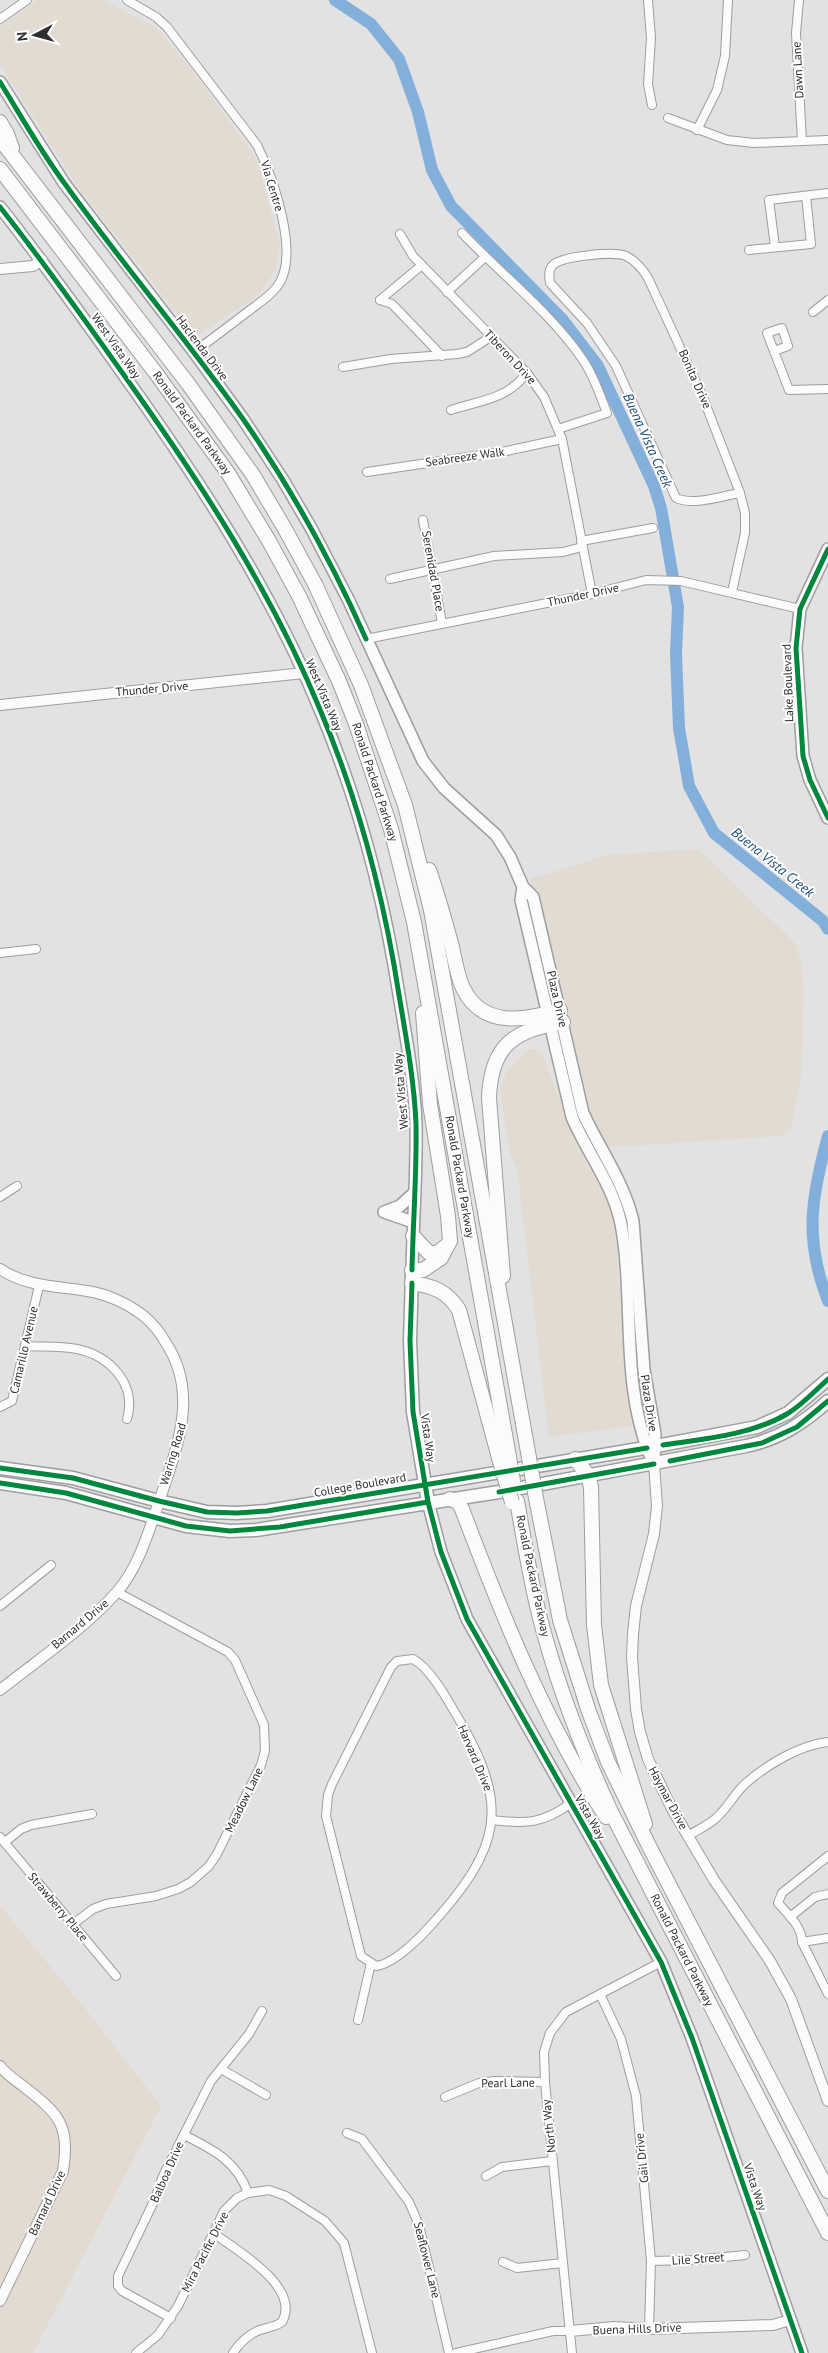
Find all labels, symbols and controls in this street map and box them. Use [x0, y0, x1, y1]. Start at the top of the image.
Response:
north arrow [10, 10, 60, 60]
text: N [13, 31, 32, 42]
street label: Dawn Lane [789, 41, 806, 99]
street label: Via Centre [257, 158, 287, 213]
street label: West Vista Way [88, 310, 145, 382]
street label: Hacienda Drive [173, 312, 232, 383]
street label: Tiberon Drive [481, 326, 540, 387]
street label: Bonita Drive [676, 347, 715, 411]
street label: Ronald Packard Parkway [150, 368, 235, 478]
water label: Buena Vista Creek [619, 390, 677, 491]
street label: Seabreeze Walk [424, 443, 506, 469]
street label: Serenidad Place [419, 529, 448, 613]
street label: Thunder Drive [546, 580, 620, 609]
street label: Lake Boulevard [779, 644, 796, 722]
street label: West Vista Way [303, 657, 346, 733]
street label: Thunder Drive [115, 678, 189, 699]
street label: Ronald Packard Parkway [349, 720, 402, 844]
water label: Buena Vista Creek [728, 823, 819, 901]
street label: Plaza Drive [544, 969, 571, 1029]
street label: West Vista Way [390, 1052, 411, 1130]
street label: Ronald Packard Parkway [442, 1114, 479, 1240]
street label: Camarillo Avenue [6, 1305, 41, 1395]
street label: Plaza Drive [638, 1373, 661, 1433]
street label: Vista Way [418, 1412, 439, 1464]
street label: Waring Road [156, 1421, 189, 1487]
street label: College Boulevard [313, 1469, 407, 1500]
street label: Ronald Packard Parkway [513, 1514, 554, 1639]
street label: Barnard Drive [48, 1595, 111, 1652]
street label: Harvard Drive [455, 1722, 496, 1793]
street label: Haymar Drive [646, 1764, 691, 1832]
street label: Meadow Lane [221, 1765, 266, 1835]
street label: Vista Way [571, 1791, 609, 1842]
street label: Strawberry Place [25, 1869, 92, 1944]
street label: Ronald Packard Parkway [648, 1891, 718, 2009]
street label: Pearl Lane [481, 2075, 535, 2090]
street label: North Way [538, 2098, 559, 2153]
street label: Gail Drive [631, 2132, 652, 2184]
street label: Balboa Drive [146, 2139, 187, 2205]
street label: Vista Way [740, 2160, 771, 2213]
street label: Barnard Drive [25, 2168, 68, 2238]
street label: Mira Pacific Drive [178, 2209, 231, 2295]
street label: Seaflower Lane [411, 2220, 444, 2300]
street label: Lile Street [671, 2249, 725, 2268]
street label: Buena Hills Drive [592, 2319, 682, 2338]

